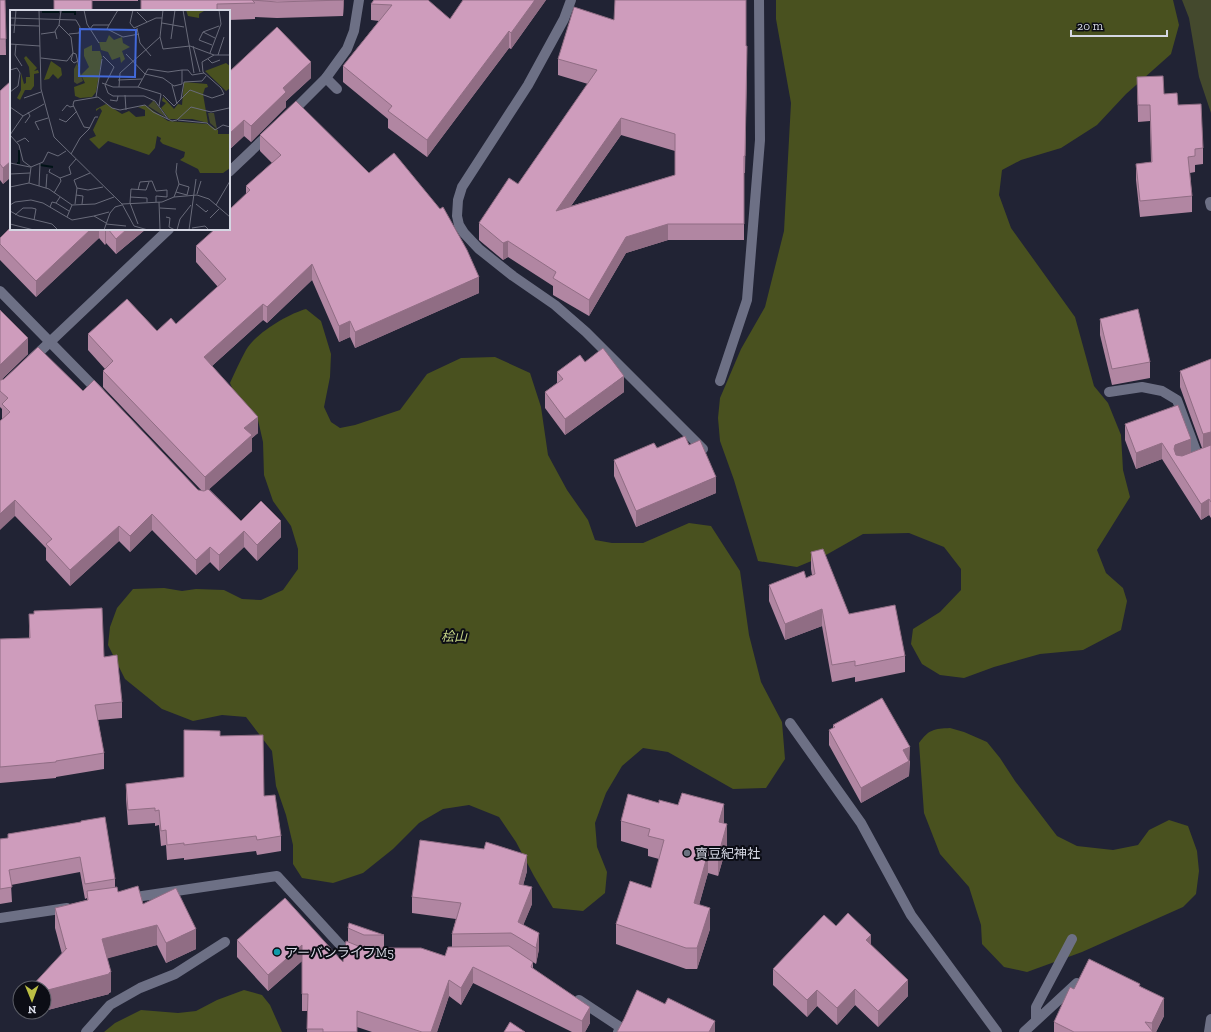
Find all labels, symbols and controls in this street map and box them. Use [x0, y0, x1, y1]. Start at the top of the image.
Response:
inset map [10, 10, 230, 230]
scale bar [1071, 12, 1167, 38]
text: 20 m [1077, 19, 1104, 33]
park label: 桧山 [441, 629, 468, 644]
place label: 賣豆紀神社 [695, 846, 760, 861]
marker: 賣豆紀神社 [682, 848, 692, 858]
place label: アーバンライフM5 [285, 945, 394, 960]
marker: アーバンライフM5 [272, 947, 282, 957]
north arrow [12, 980, 52, 1020]
text: N [27, 1003, 36, 1016]

